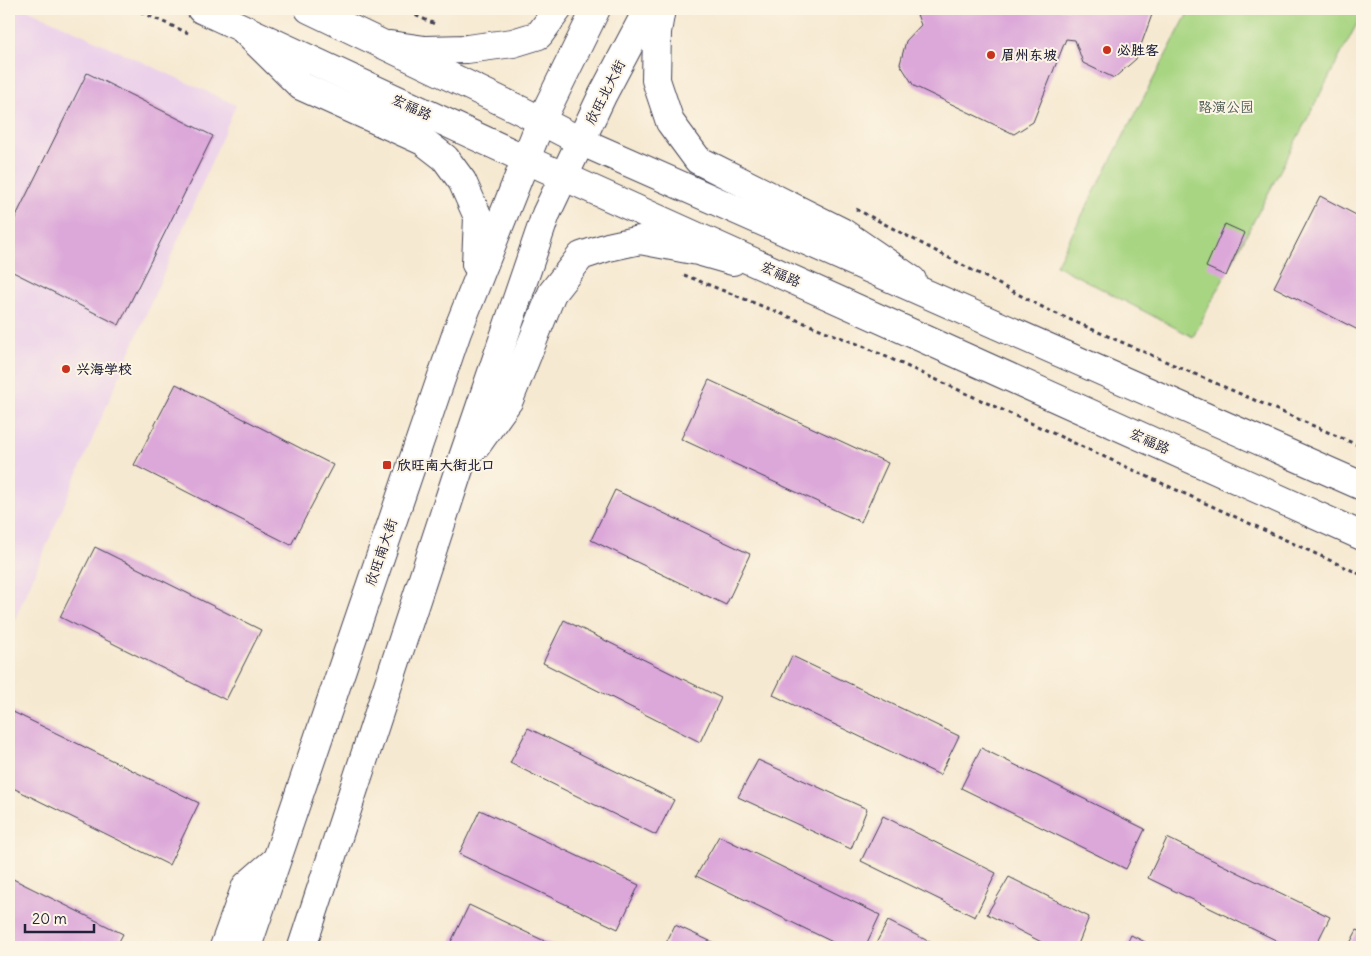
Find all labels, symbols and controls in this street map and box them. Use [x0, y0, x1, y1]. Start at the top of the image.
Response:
place label: 必胜客 [1117, 41, 1159, 59]
marker: 必胜客 [1101, 44, 1113, 56]
place label: 眉州东坡 [1001, 46, 1058, 64]
marker: 眉州东坡 [985, 49, 997, 61]
street label: 欣旺北大街 [581, 57, 629, 127]
street label: 宏福路 [389, 90, 435, 124]
park label: 路演公园 [1198, 98, 1254, 116]
street label: 宏福路 [758, 257, 804, 291]
place label: 兴海学校 [76, 360, 132, 378]
marker: 兴海学校 [60, 363, 72, 375]
street label: 宏福路 [1127, 424, 1173, 458]
place label: 欣旺南大街北口 [397, 456, 495, 474]
marker: 欣旺南大街北口 [381, 459, 393, 471]
street label: 欣旺南大街 [361, 516, 401, 588]
scale bar [25, 901, 94, 933]
text: 20 m [32, 909, 67, 928]

